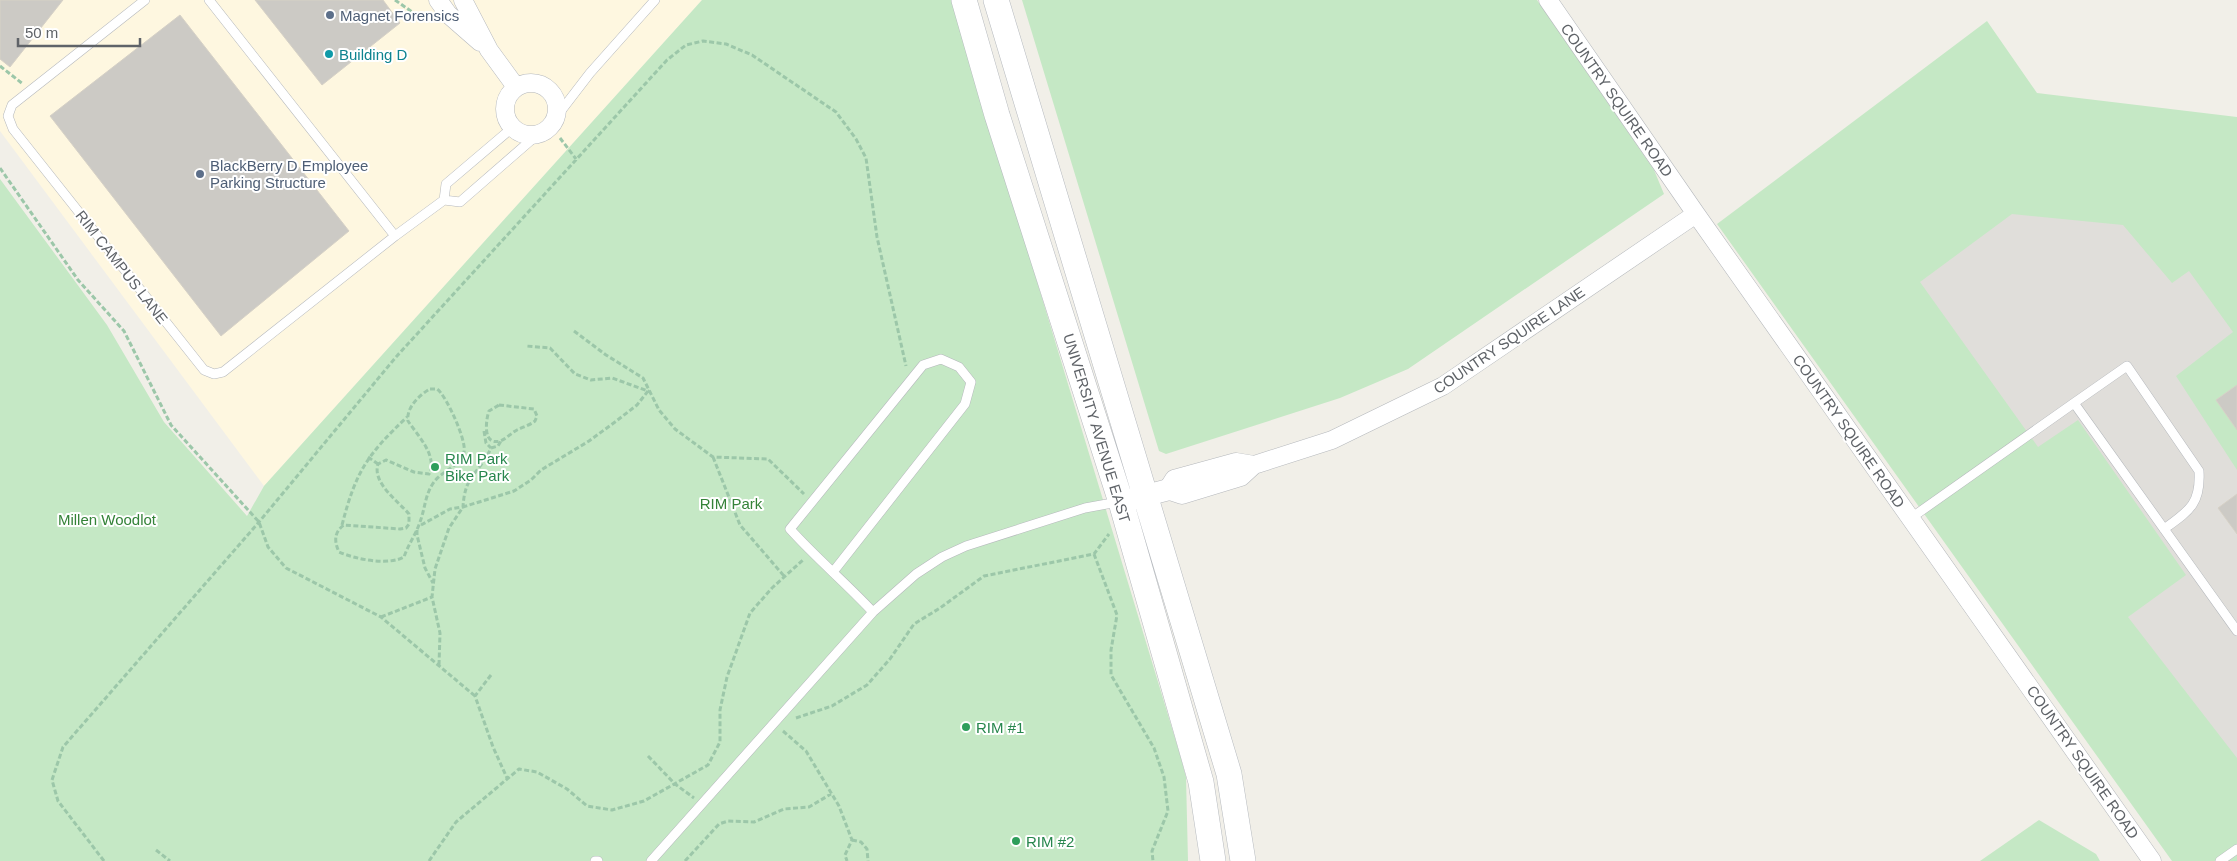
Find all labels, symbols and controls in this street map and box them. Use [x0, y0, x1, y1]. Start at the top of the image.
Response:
place label: Magnet Forensics [340, 7, 459, 24]
marker: Magnet Forensics [324, 9, 336, 21]
scale bar [18, 15, 140, 47]
street label: COUNTRY SQUIRE ROAD [1558, 20, 1676, 180]
text: 50 m [25, 24, 58, 41]
place label: Building D [339, 46, 408, 63]
marker: Building D [323, 48, 335, 60]
place label: BlackBerry D Employee Parking Structure [210, 157, 368, 191]
marker: BlackBerry D Employee Parking Structure [194, 168, 206, 180]
street label: RIM CAMPUS LANE [72, 207, 172, 327]
street label: COUNTRY SQUIRE LANE [1430, 283, 1588, 397]
street label: UNIVERSITY AVENUE EAST [1060, 331, 1134, 525]
street label: COUNTRY SQUIRE ROAD [1790, 351, 1908, 511]
place label: RIM Park Bike Park [445, 450, 510, 484]
marker: RIM Park Bike Park [429, 461, 441, 473]
park label: RIM Park [700, 495, 763, 512]
park label: Millen Woodlot [58, 511, 157, 528]
street label: COUNTRY SQUIRE ROAD [2024, 682, 2142, 842]
place label: RIM #1 [976, 719, 1024, 736]
marker: RIM #1 [960, 721, 972, 733]
place label: RIM #2 [1026, 833, 1074, 850]
marker: RIM #2 [1010, 835, 1022, 847]

